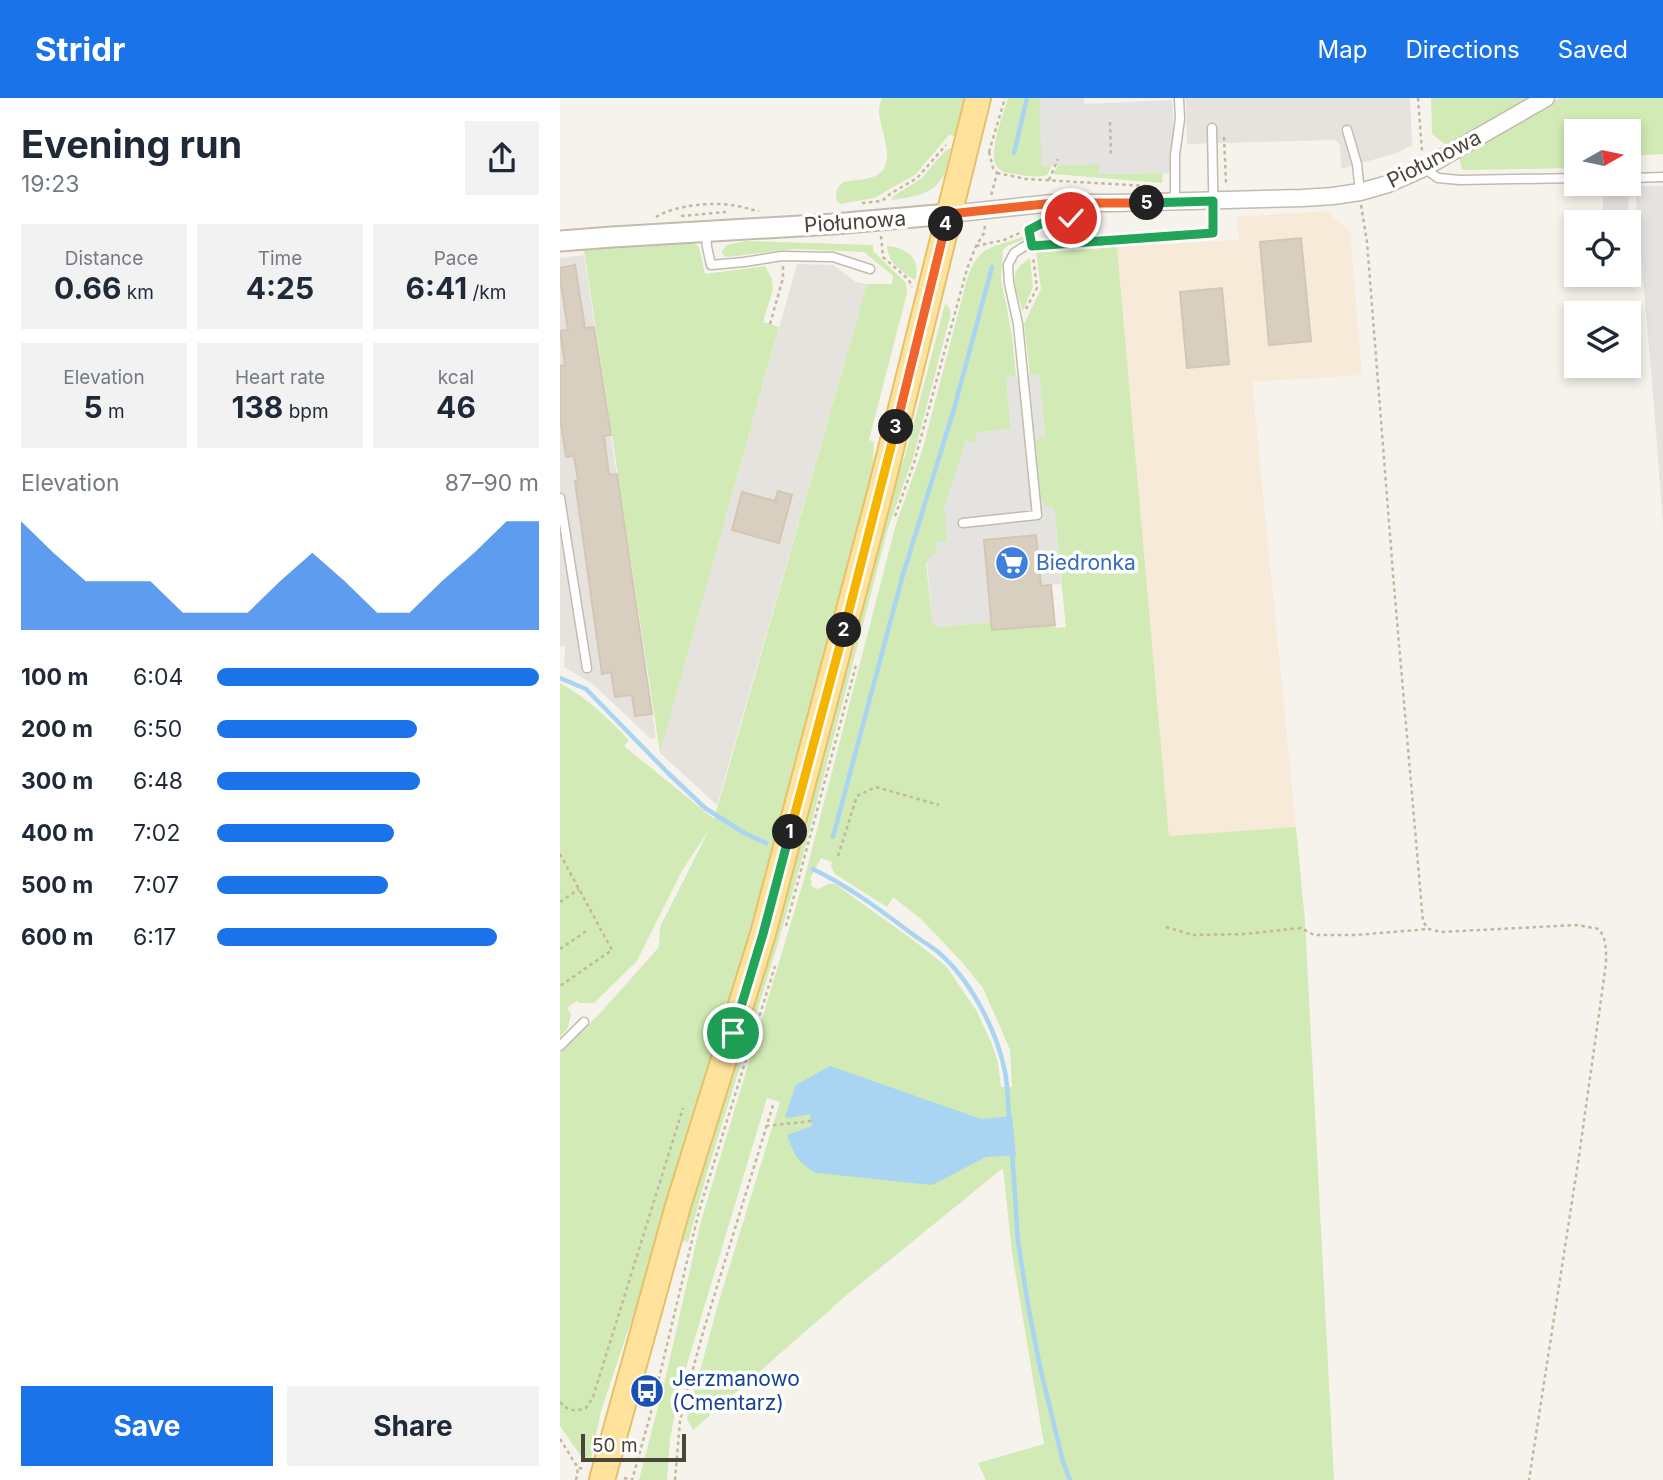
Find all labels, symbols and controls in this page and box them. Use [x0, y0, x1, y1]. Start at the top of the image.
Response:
text: Stridr [35, 29, 126, 69]
text: Map [1318, 35, 1367, 64]
text: Directions [1405, 35, 1520, 64]
text: Saved [1558, 35, 1628, 64]
north arrow [1564, 119, 1642, 196]
map controls [1564, 119, 1641, 378]
text: Evening run [21, 121, 242, 167]
button: share [465, 121, 539, 195]
street label: Piołunowa [1383, 124, 1485, 193]
text: 19:23 [21, 170, 79, 198]
pin: 5 [1130, 186, 1164, 220]
pin [1041, 188, 1101, 248]
text: 5 [1140, 191, 1153, 214]
icon: check [1052, 199, 1090, 237]
street label: Piołunowa [803, 205, 907, 238]
pin: 4 [928, 206, 964, 242]
button: locate [1564, 210, 1641, 287]
text: 4 [939, 212, 952, 235]
text: Distance [65, 247, 143, 270]
text: Time [258, 247, 302, 270]
text: Pace [434, 247, 478, 270]
text: 0.66 [54, 270, 122, 306]
text: 4:25 [246, 270, 314, 306]
text: 6:41 [406, 270, 467, 306]
text: km [122, 281, 154, 304]
text: /km [467, 281, 506, 304]
button: layers [1564, 301, 1641, 378]
text: Elevation [63, 366, 145, 389]
text: Heart rate [235, 366, 325, 389]
text: kcal [438, 366, 474, 389]
text: 5 [83, 389, 103, 425]
text: 138 [231, 389, 283, 425]
text: 46 [436, 389, 476, 425]
text: m [103, 400, 125, 423]
text: bpm [283, 400, 329, 423]
pin: 3 [878, 410, 914, 444]
text: 3 [889, 415, 902, 438]
text: Elevation [21, 469, 120, 497]
text: 87–90 m [445, 469, 539, 497]
supermarket icon: Biedronka [993, 544, 1031, 582]
place label: Biedronka [1036, 550, 1136, 575]
pin: 2 [826, 612, 862, 648]
text: 2 [838, 618, 849, 641]
text: 100 m [21, 663, 88, 691]
text: 6:04 [133, 663, 183, 691]
text: 200 m [21, 715, 93, 743]
text: 6:50 [133, 715, 182, 743]
text: 300 m [21, 767, 93, 795]
text: 6:48 [133, 767, 183, 795]
pin: 1 [772, 814, 807, 850]
text: 400 m [21, 819, 94, 847]
text: 7:02 [133, 819, 180, 847]
text: 1 [785, 820, 794, 843]
text: 500 m [21, 871, 93, 899]
text: 7:07 [133, 871, 179, 899]
text: 600 m [21, 923, 93, 951]
text: 6:17 [133, 923, 176, 951]
pin [703, 1003, 763, 1063]
icon: arrive [714, 1014, 752, 1052]
place label: Jerzmanowo (Cmentarz) [672, 1366, 800, 1415]
bus stop icon: Jerzmanowo (Cmentarz) [628, 1372, 666, 1410]
button: Save [21, 1386, 273, 1466]
button: Share [287, 1386, 539, 1466]
scale bar [581, 1431, 686, 1463]
text: 50 m [592, 1434, 638, 1457]

